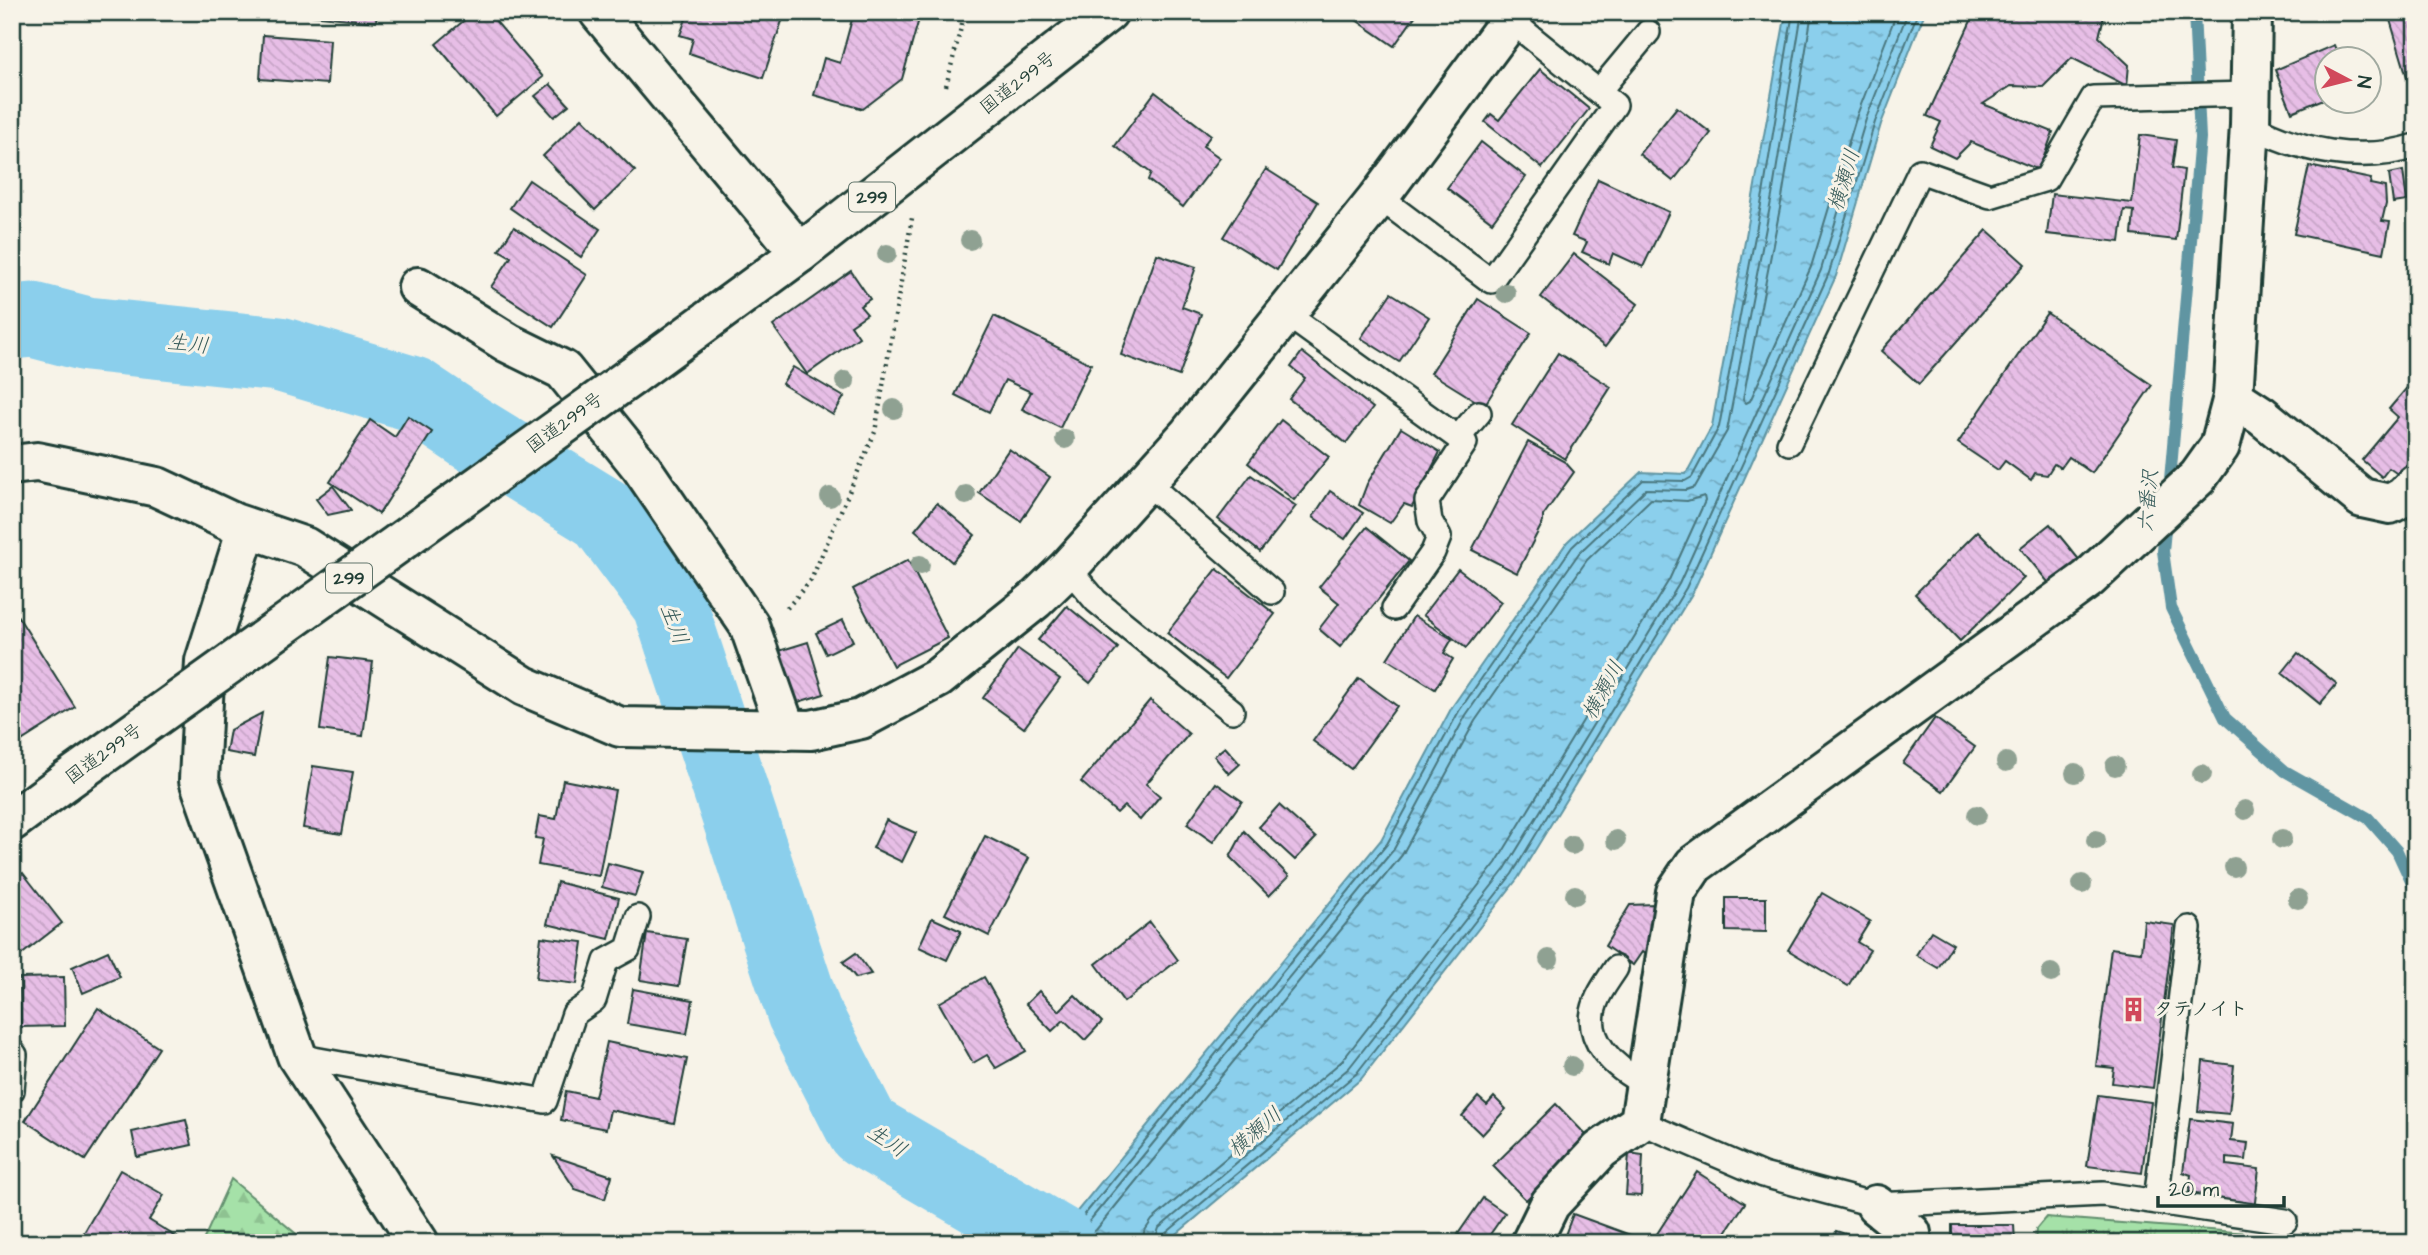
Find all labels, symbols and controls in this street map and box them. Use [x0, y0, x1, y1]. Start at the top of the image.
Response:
street label: 国道299号 [974, 45, 1062, 121]
north arrow [2312, 46, 2382, 116]
text: N [2349, 74, 2378, 90]
water label: 横瀬川 [1821, 146, 1867, 214]
road number: 299 [849, 182, 895, 212]
water label: 生川 [166, 327, 210, 361]
street label: 国道299号 [521, 386, 609, 460]
water label: 六番沢 [2131, 467, 2165, 534]
road number: 299 [326, 564, 372, 592]
water label: 生川 [653, 599, 695, 649]
water label: 横瀬川 [1575, 655, 1631, 725]
street label: 国道299号 [60, 717, 148, 791]
building icon: タテノイト [2120, 995, 2148, 1023]
place label: タテノイト [2154, 996, 2248, 1023]
water label: 横瀬川 [1222, 1100, 1288, 1164]
water label: 生川 [861, 1117, 913, 1165]
scale bar [2158, 1164, 2284, 1208]
text: 20 m [2169, 1175, 2220, 1204]

